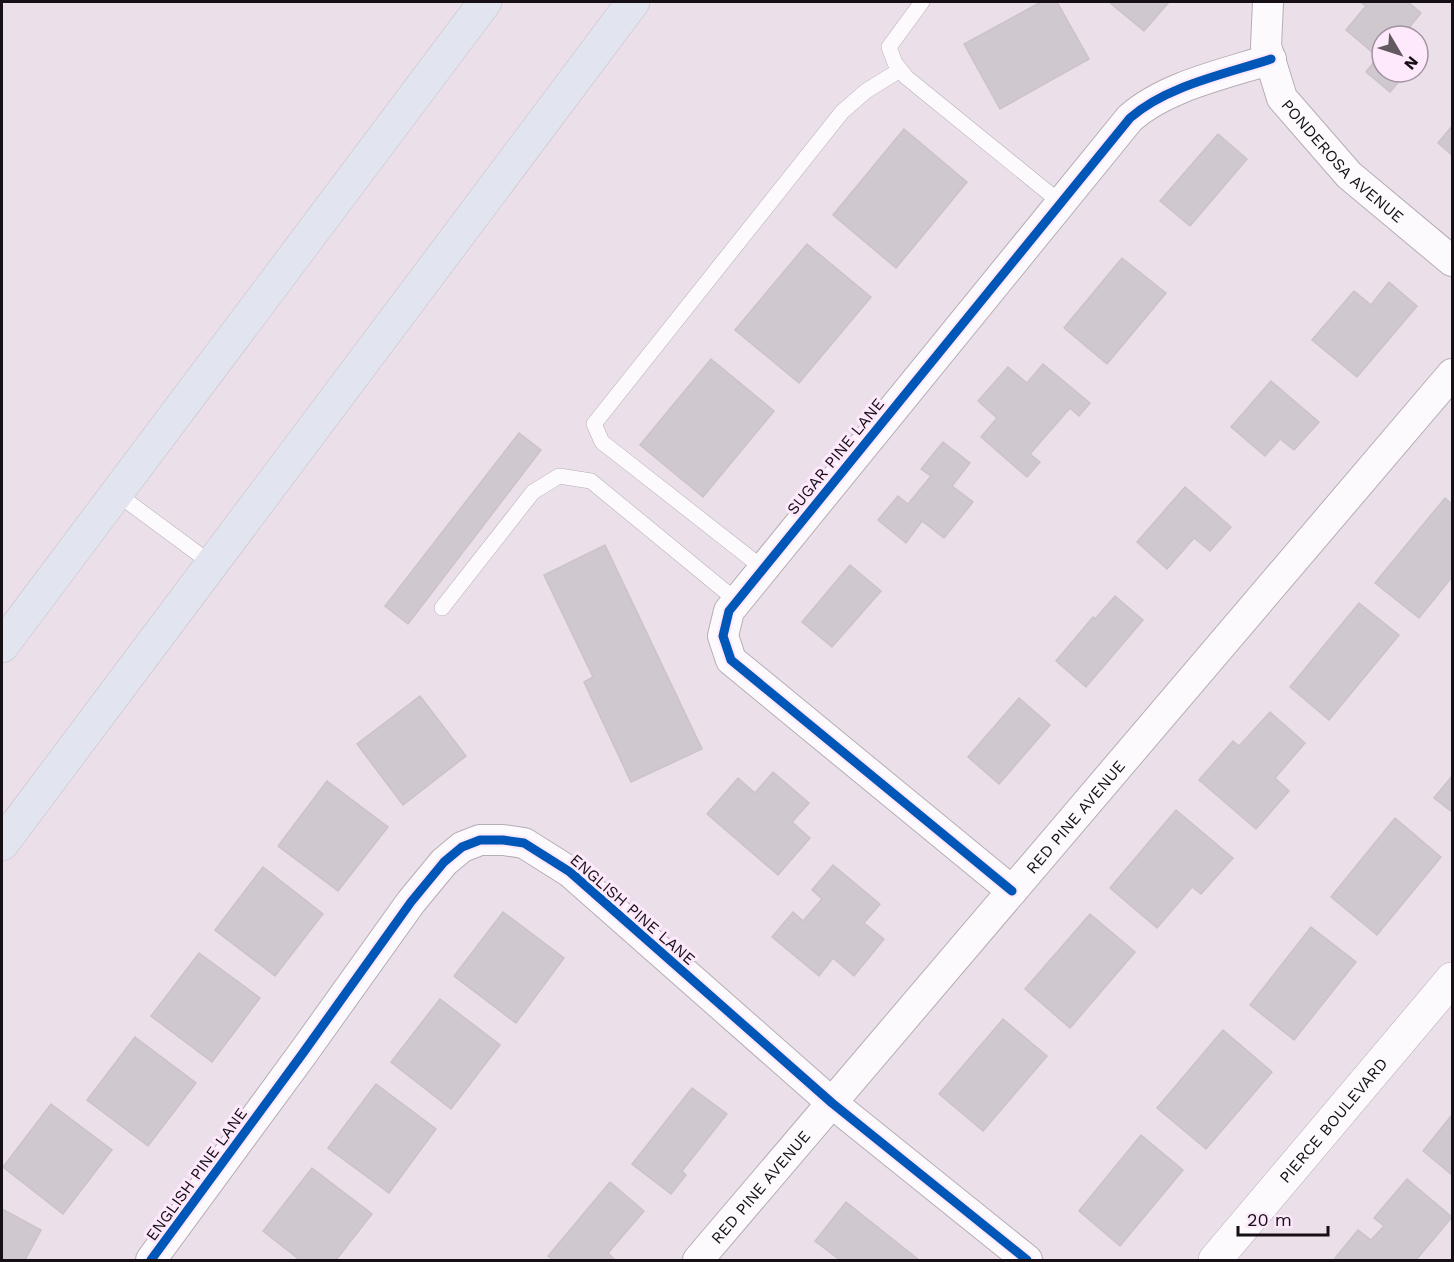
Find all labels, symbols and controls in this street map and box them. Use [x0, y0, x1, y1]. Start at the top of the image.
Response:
north arrow [1370, 24, 1430, 84]
text: N [1400, 53, 1422, 74]
street label: PONDEROSA AVENUE [1277, 95, 1407, 227]
street label: SUGAR PINE LANE [783, 394, 888, 518]
street label: RED PINE AVENUE [1022, 757, 1129, 878]
street label: ENGLISH PINE LANE [566, 850, 699, 969]
street label: PIERCE BOULEVARD [1275, 1054, 1391, 1187]
street label: ENGLISH PINE LANE [142, 1104, 251, 1244]
street label: RED PINE AVENUE [707, 1127, 814, 1248]
scale bar [1238, 1199, 1328, 1237]
text: 20 m [1247, 1209, 1292, 1230]

